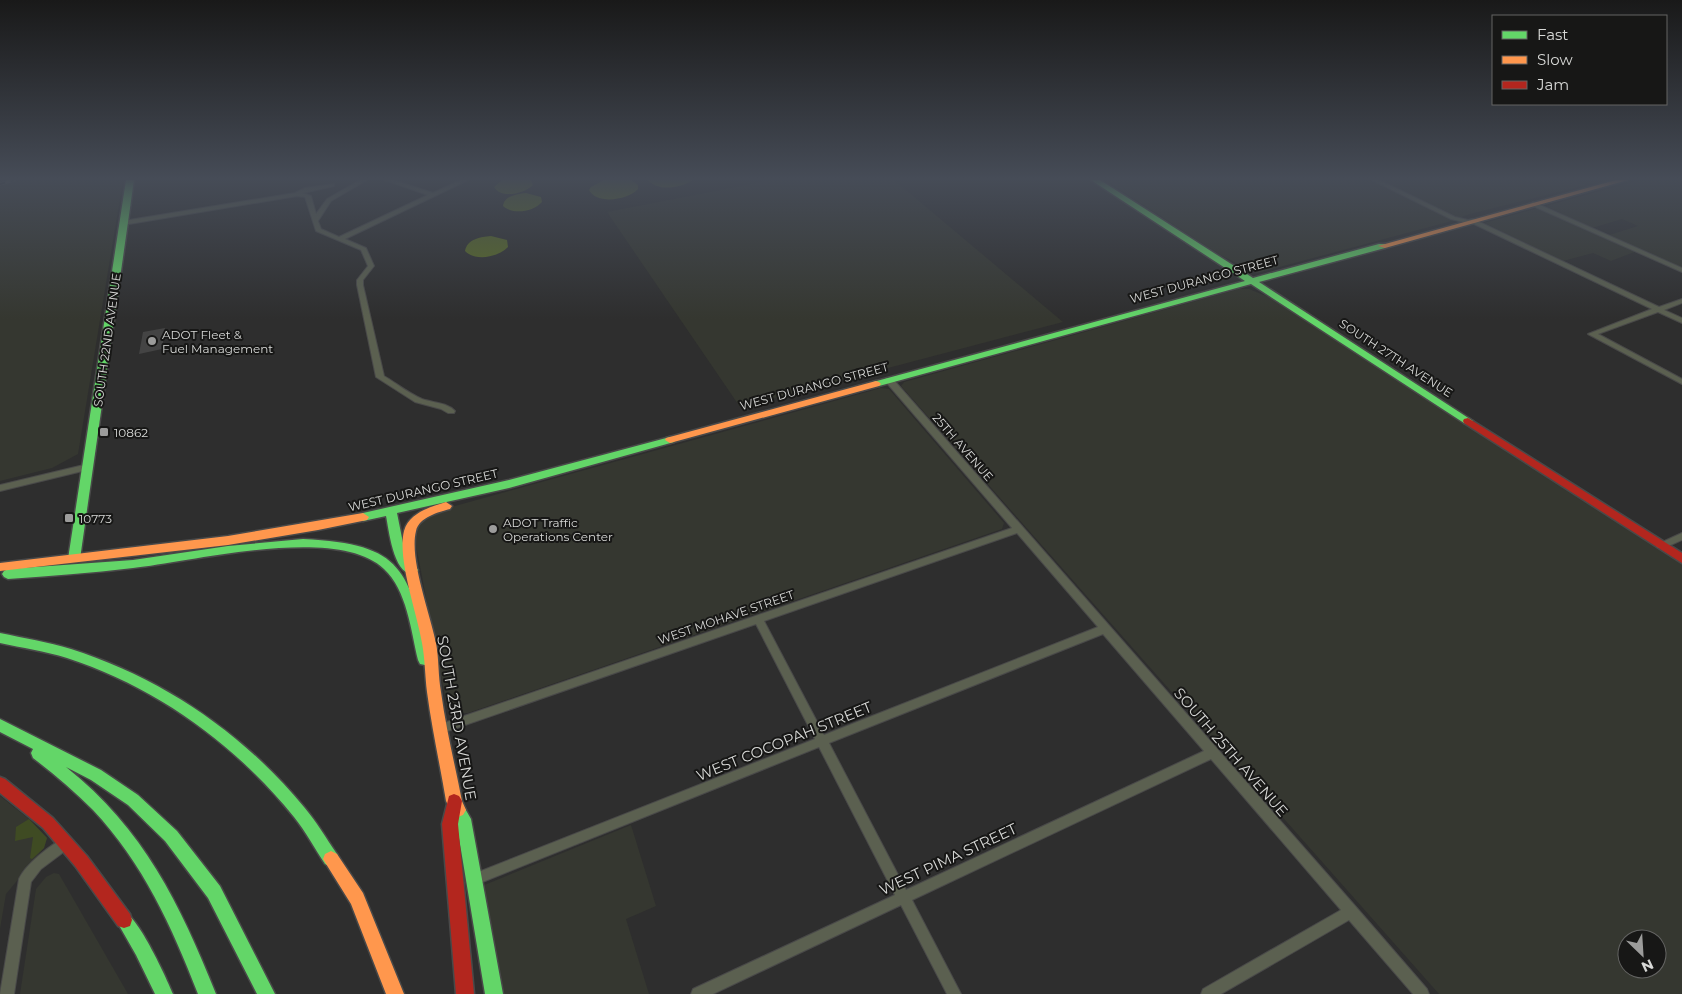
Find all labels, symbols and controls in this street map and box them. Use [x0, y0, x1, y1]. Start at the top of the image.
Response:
legend [1492, 15, 1667, 105]
text: Fast [1537, 25, 1568, 44]
text: Slow [1537, 50, 1573, 69]
text: Jam [1536, 75, 1569, 94]
street label: WEST DURANGO STREET [1128, 252, 1280, 306]
street label: SOUTH 22ND AVENUE [90, 272, 124, 408]
street label: SOUTH 27TH AVENUE [1337, 316, 1455, 400]
place label: ADOT Fleet & Fuel Management [162, 327, 273, 356]
marker: ADOT Fleet & Fuel Management [146, 335, 158, 347]
street label: WEST DURANGO STREET [738, 359, 890, 413]
street label: 25TH AVENUE [929, 410, 997, 484]
place label: 10862 [114, 425, 148, 440]
marker: 10862 [98, 426, 110, 438]
street label: WEST DURANGO STREET [347, 465, 499, 515]
place label: 10773 [79, 511, 112, 526]
marker: 10773 [63, 512, 75, 524]
place label: ADOT Traffic Operations Center [503, 515, 613, 544]
marker: ADOT Traffic Operations Center [487, 523, 499, 535]
street label: WEST MOHAVE STREET [656, 587, 796, 647]
street label: SOUTH 23RD AVENUE [433, 634, 481, 802]
street label: SOUTH 25TH AVENUE [1170, 684, 1292, 820]
street label: WEST COCOPAH STREET [693, 697, 875, 785]
street label: WEST PIMA STREET [876, 819, 1020, 899]
north arrow [1617, 929, 1667, 979]
text: N [1639, 955, 1656, 976]

